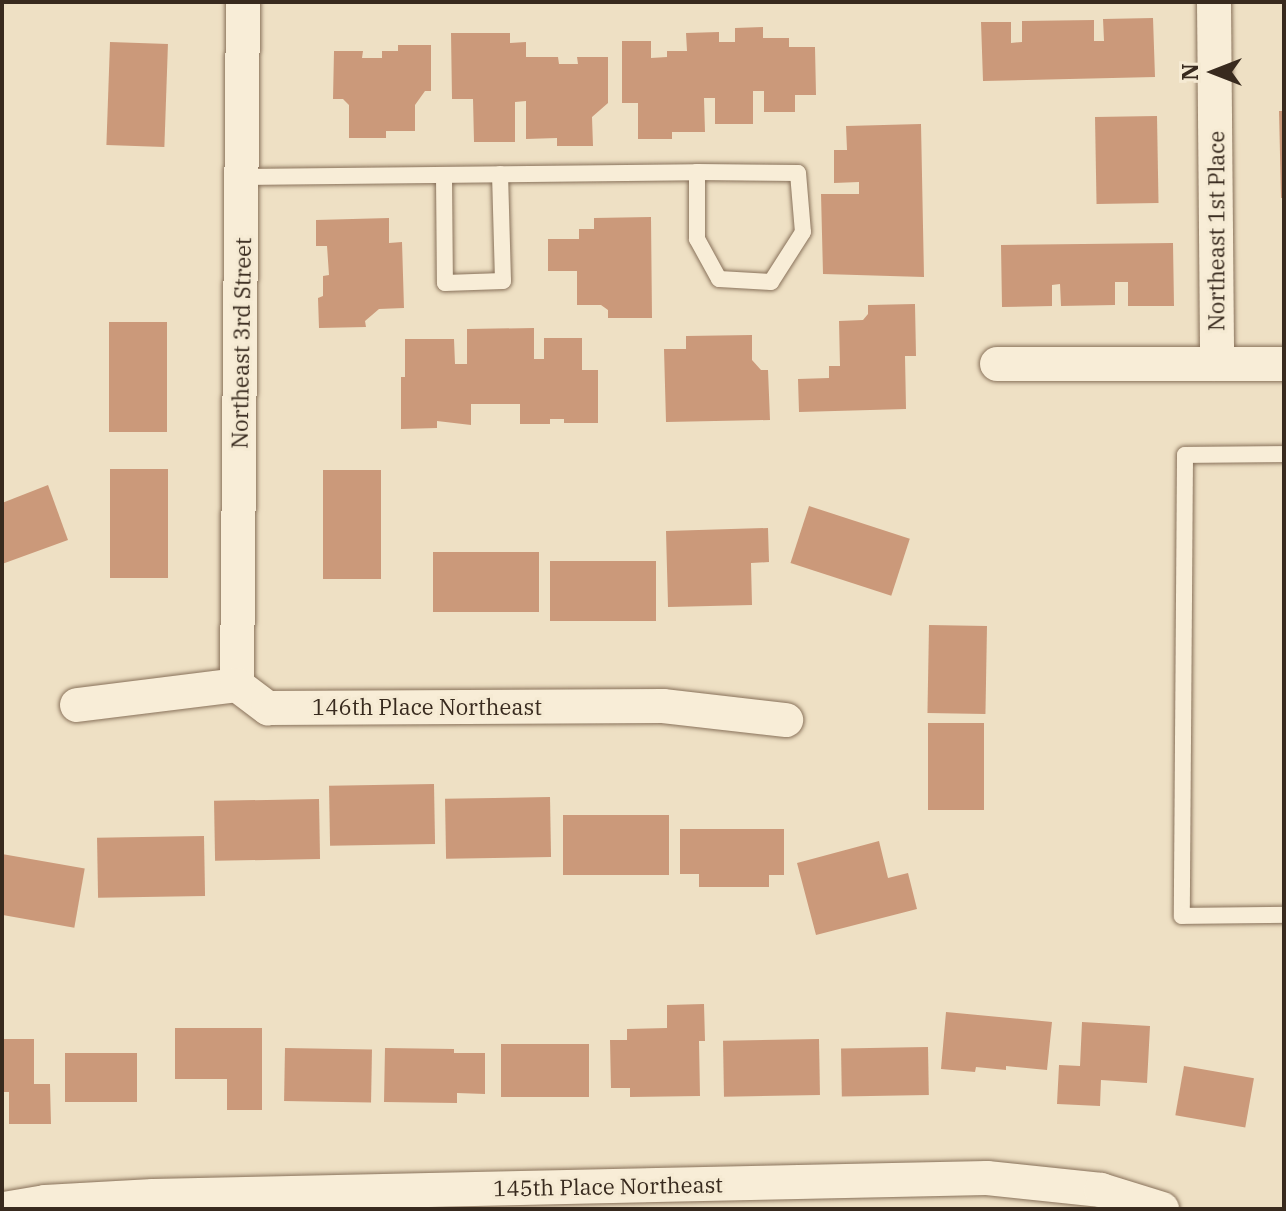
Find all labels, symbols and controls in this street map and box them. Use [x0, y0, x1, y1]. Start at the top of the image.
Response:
north arrow [1174, 32, 1254, 112]
text: N [1175, 63, 1204, 81]
street label: Northeast 1st Place [1203, 131, 1229, 331]
street label: Northeast 3rd Street [226, 237, 256, 449]
street label: 146th Place Northeast [312, 694, 542, 720]
street label: 145th Place Northeast [493, 1171, 723, 1201]

